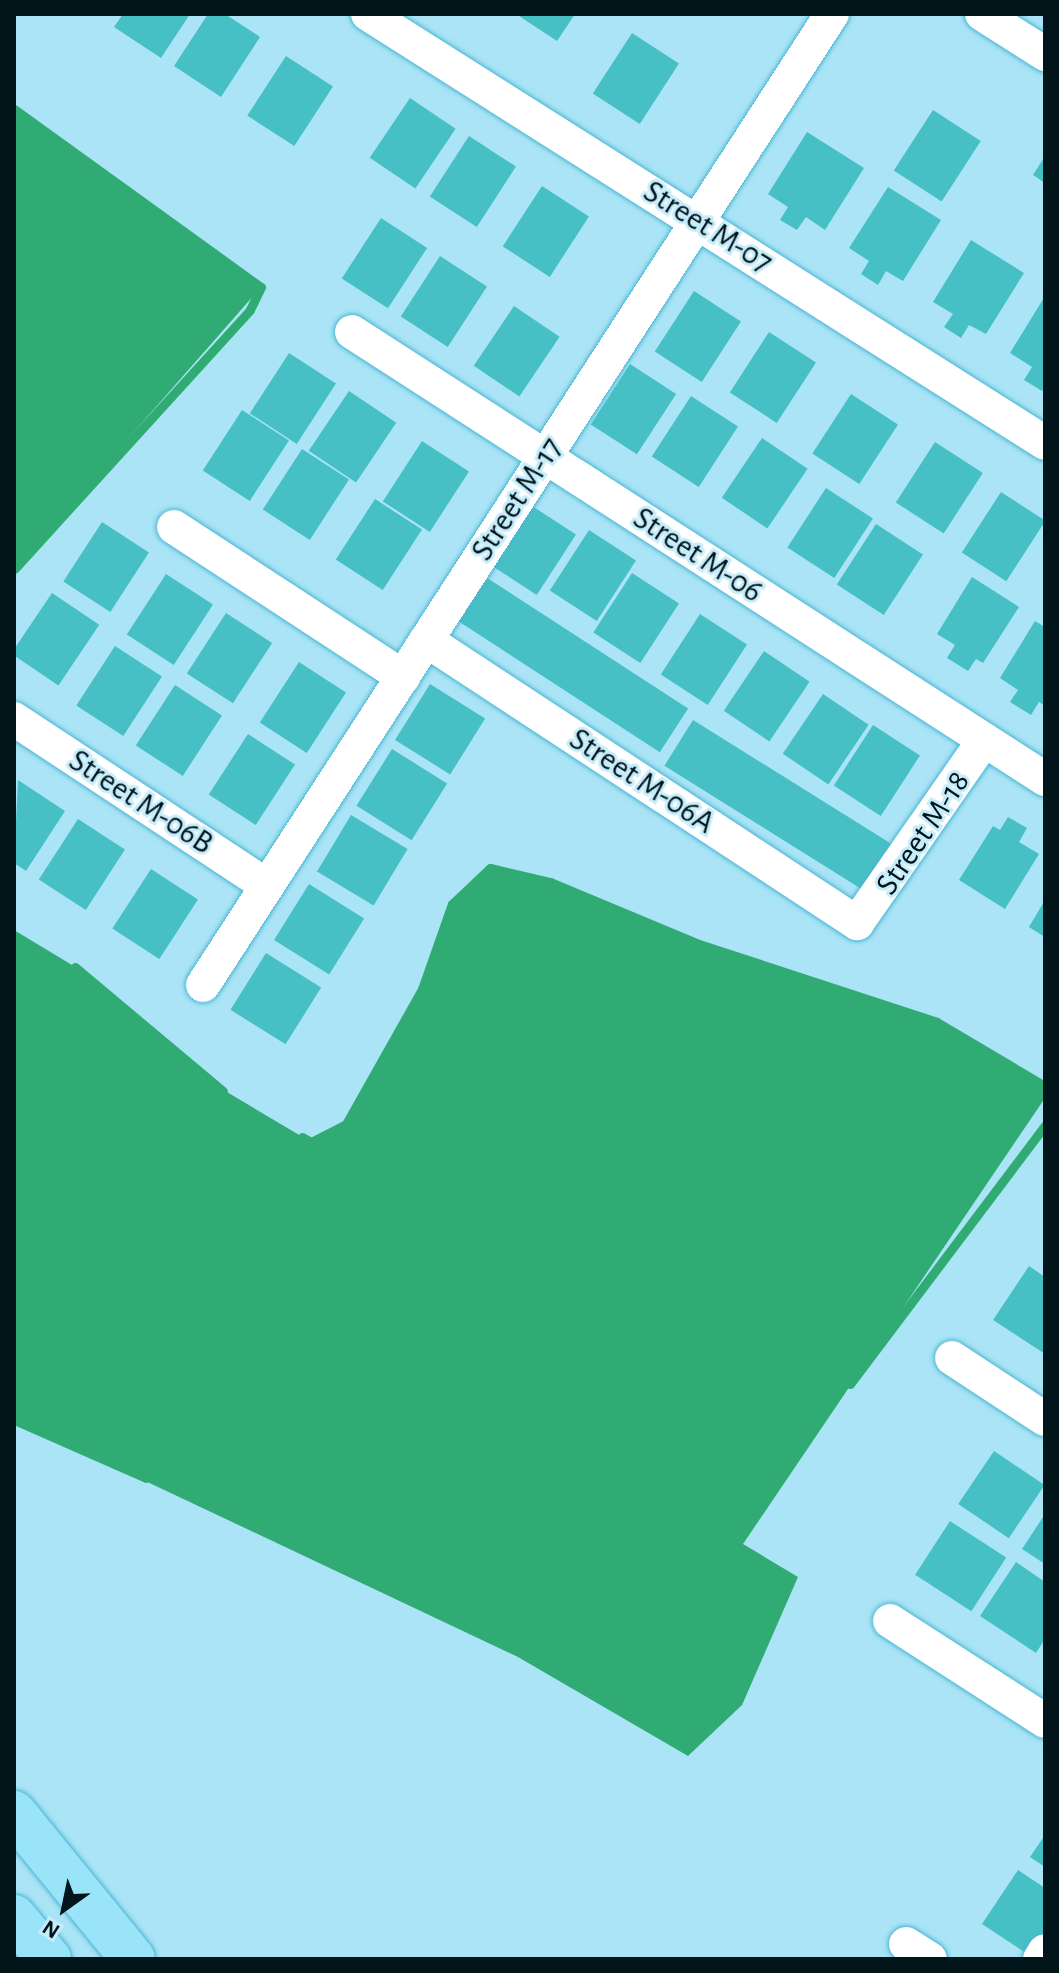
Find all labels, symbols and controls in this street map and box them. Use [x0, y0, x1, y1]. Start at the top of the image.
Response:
street label: Street M-07 [636, 172, 780, 282]
street label: Street M-17 [463, 430, 571, 568]
street label: Street M-06 [626, 499, 770, 611]
street label: Street M-06A [562, 720, 722, 842]
street label: Street M-06B [62, 741, 220, 863]
street label: Street M-18 [868, 764, 978, 902]
north arrow [24, 1869, 104, 1949]
text: N [39, 1916, 63, 1943]

